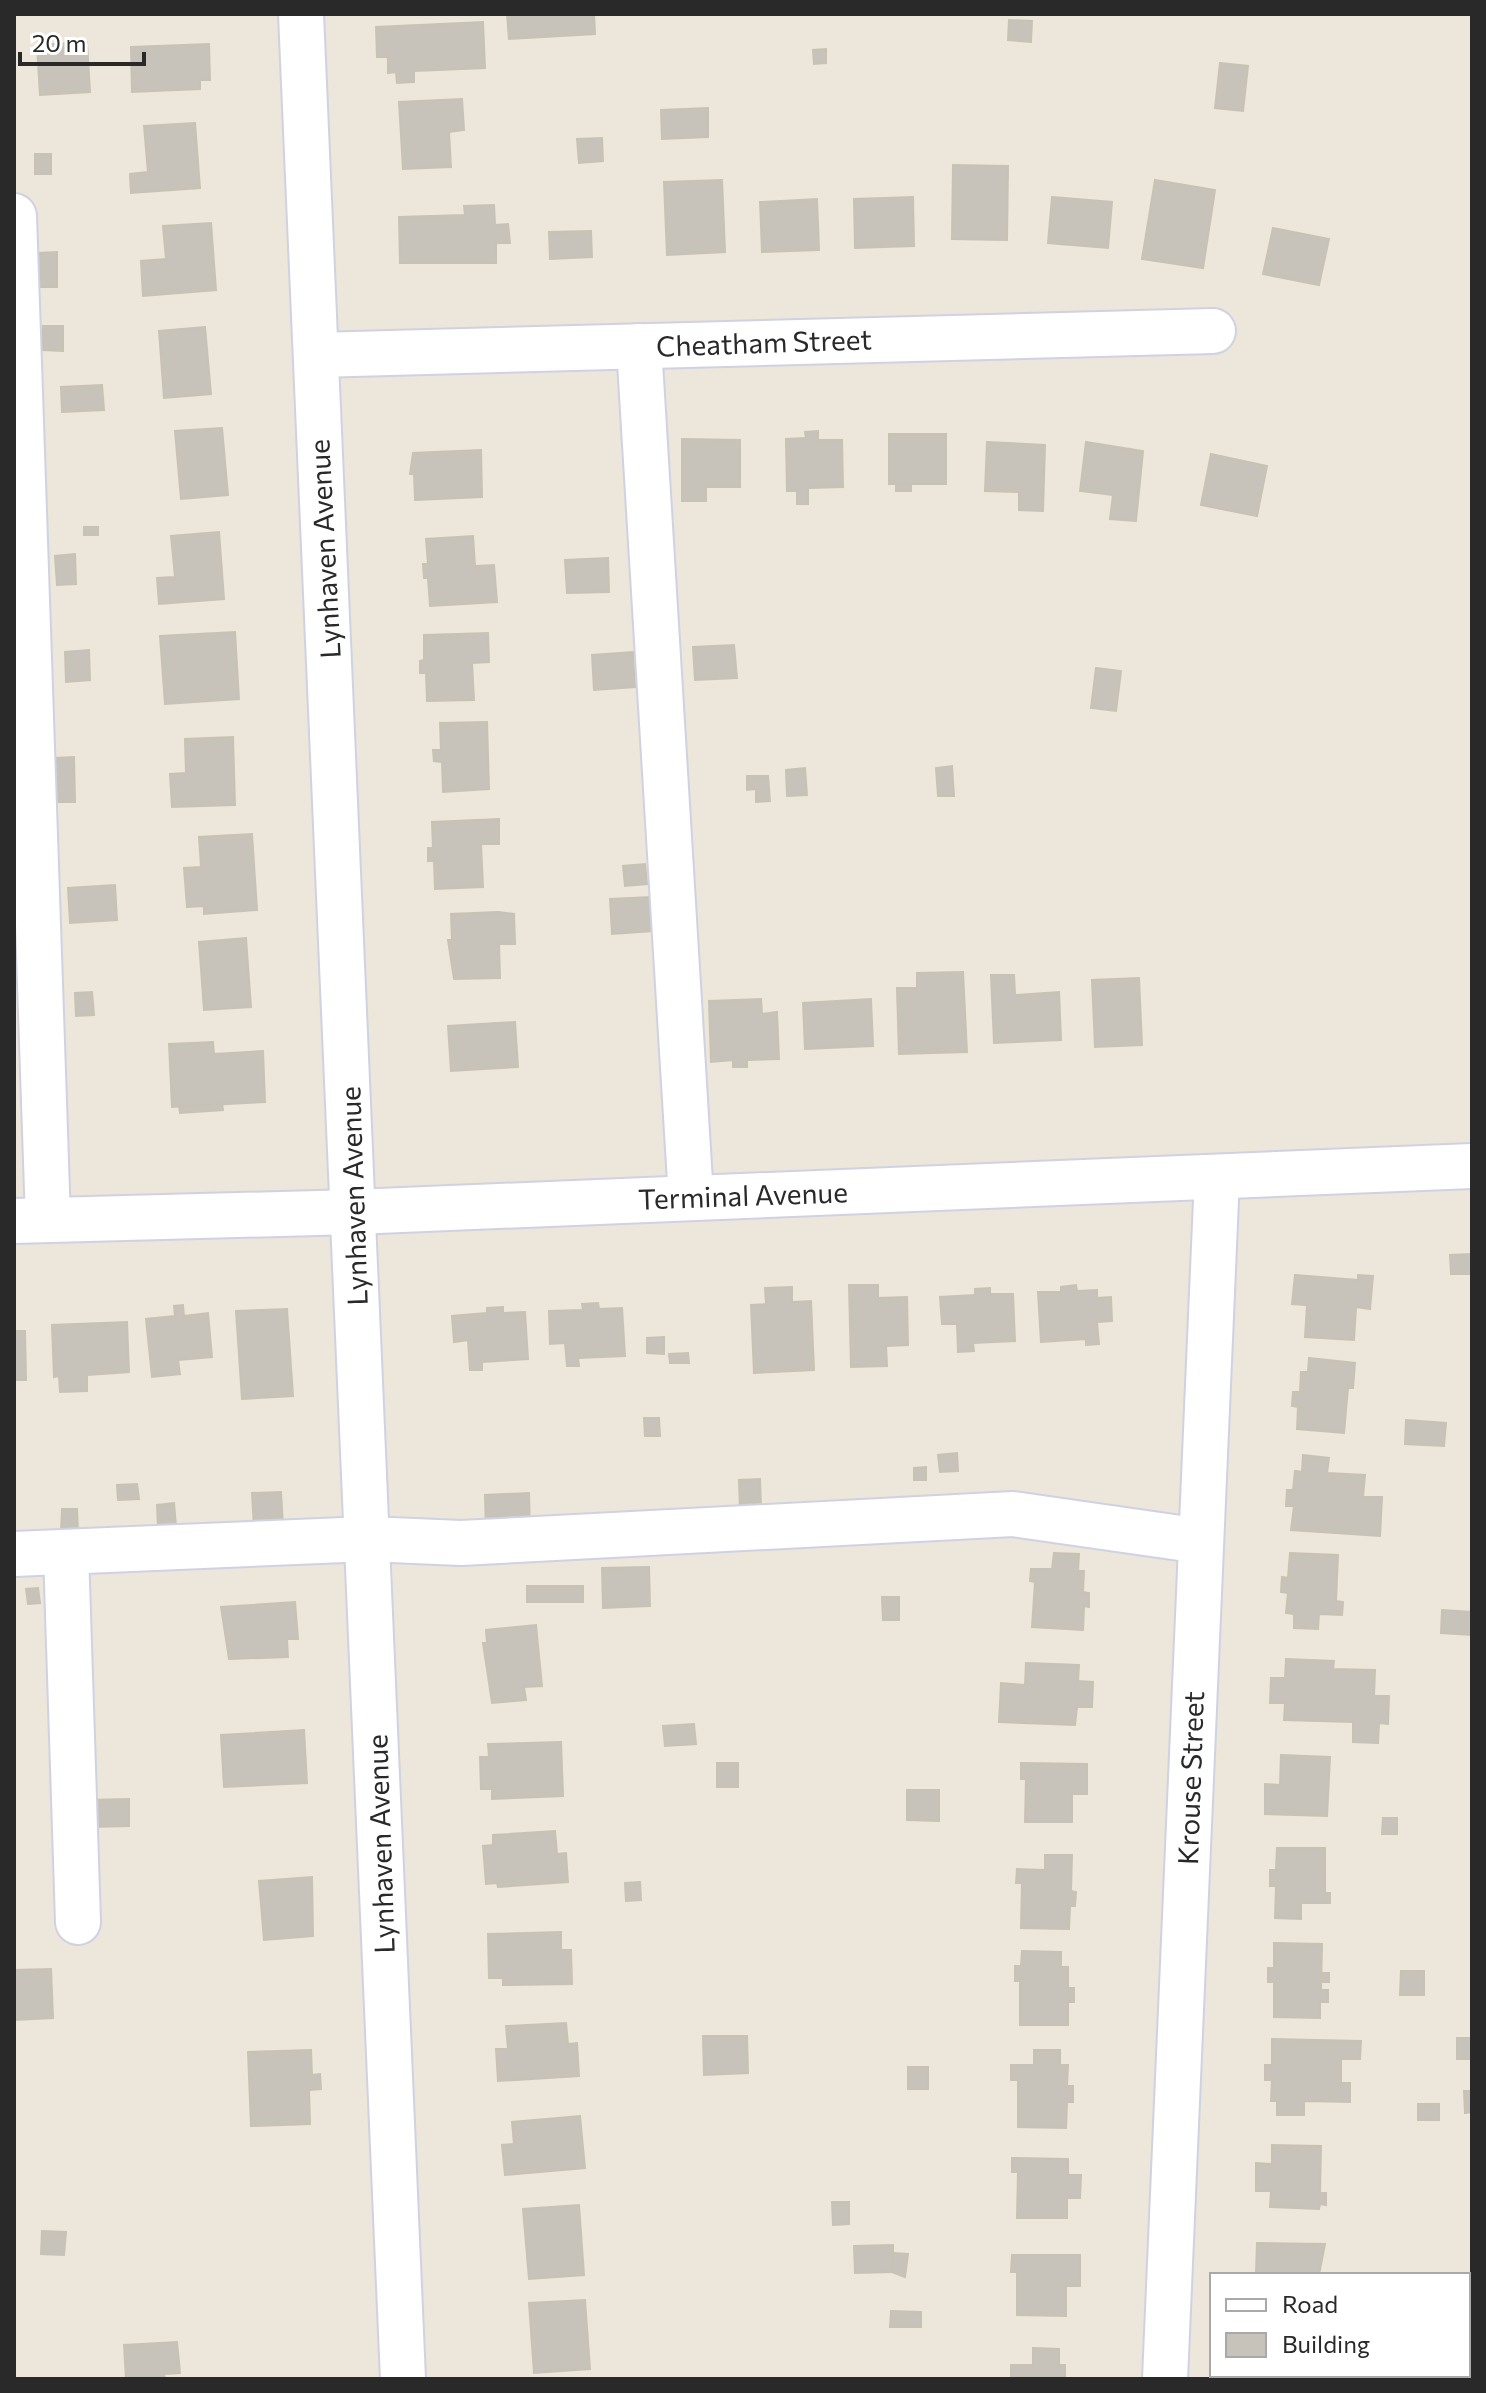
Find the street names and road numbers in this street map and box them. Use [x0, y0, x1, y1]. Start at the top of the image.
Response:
street label: Cheatham Street [656, 321, 872, 363]
street label: Lynhaven Avenue [301, 439, 347, 660]
street label: Lynhaven Avenue [332, 1086, 374, 1306]
street label: Terminal Avenue [637, 1174, 848, 1216]
street label: Krouse Street [1170, 1690, 1210, 1865]
street label: Lynhaven Avenue [359, 1734, 401, 1954]

